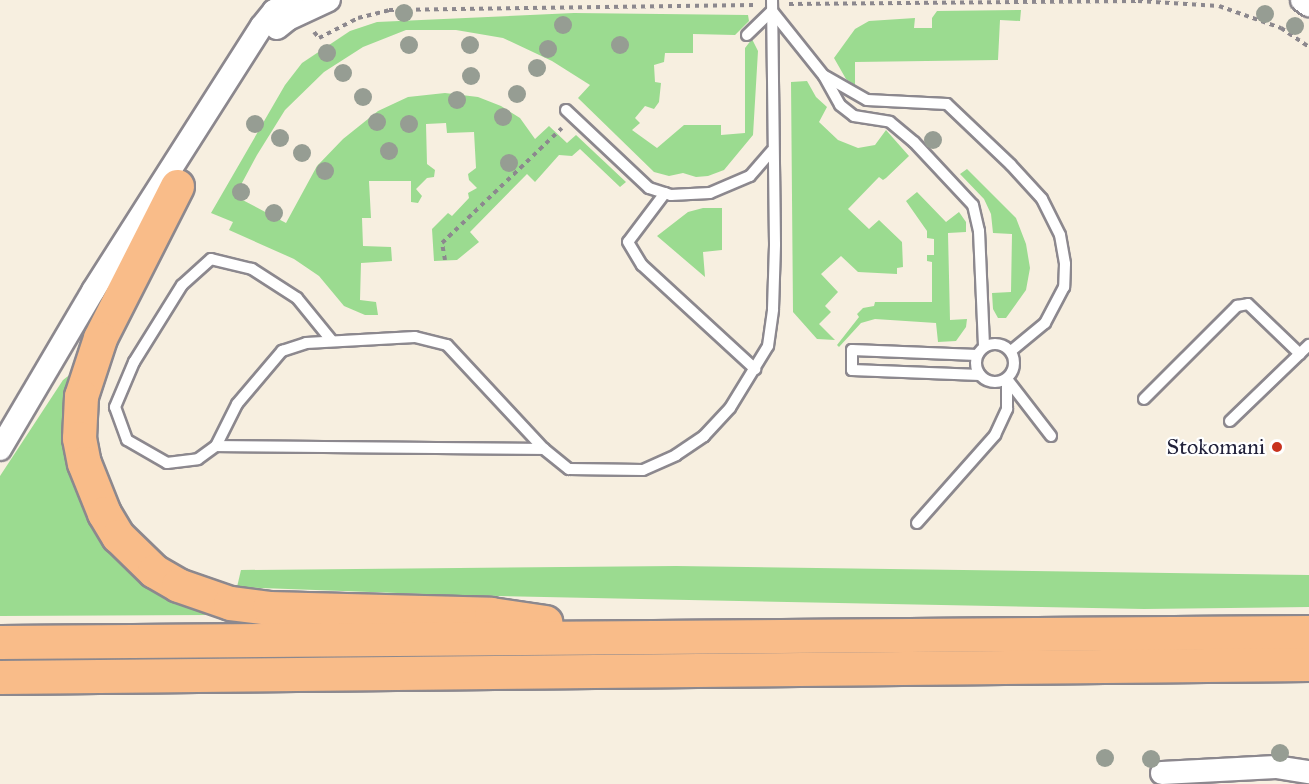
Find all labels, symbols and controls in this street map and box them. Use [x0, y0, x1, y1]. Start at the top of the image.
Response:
place label: Stokomani [1167, 434, 1265, 460]
marker: Stokomani [1270, 440, 1284, 454]

